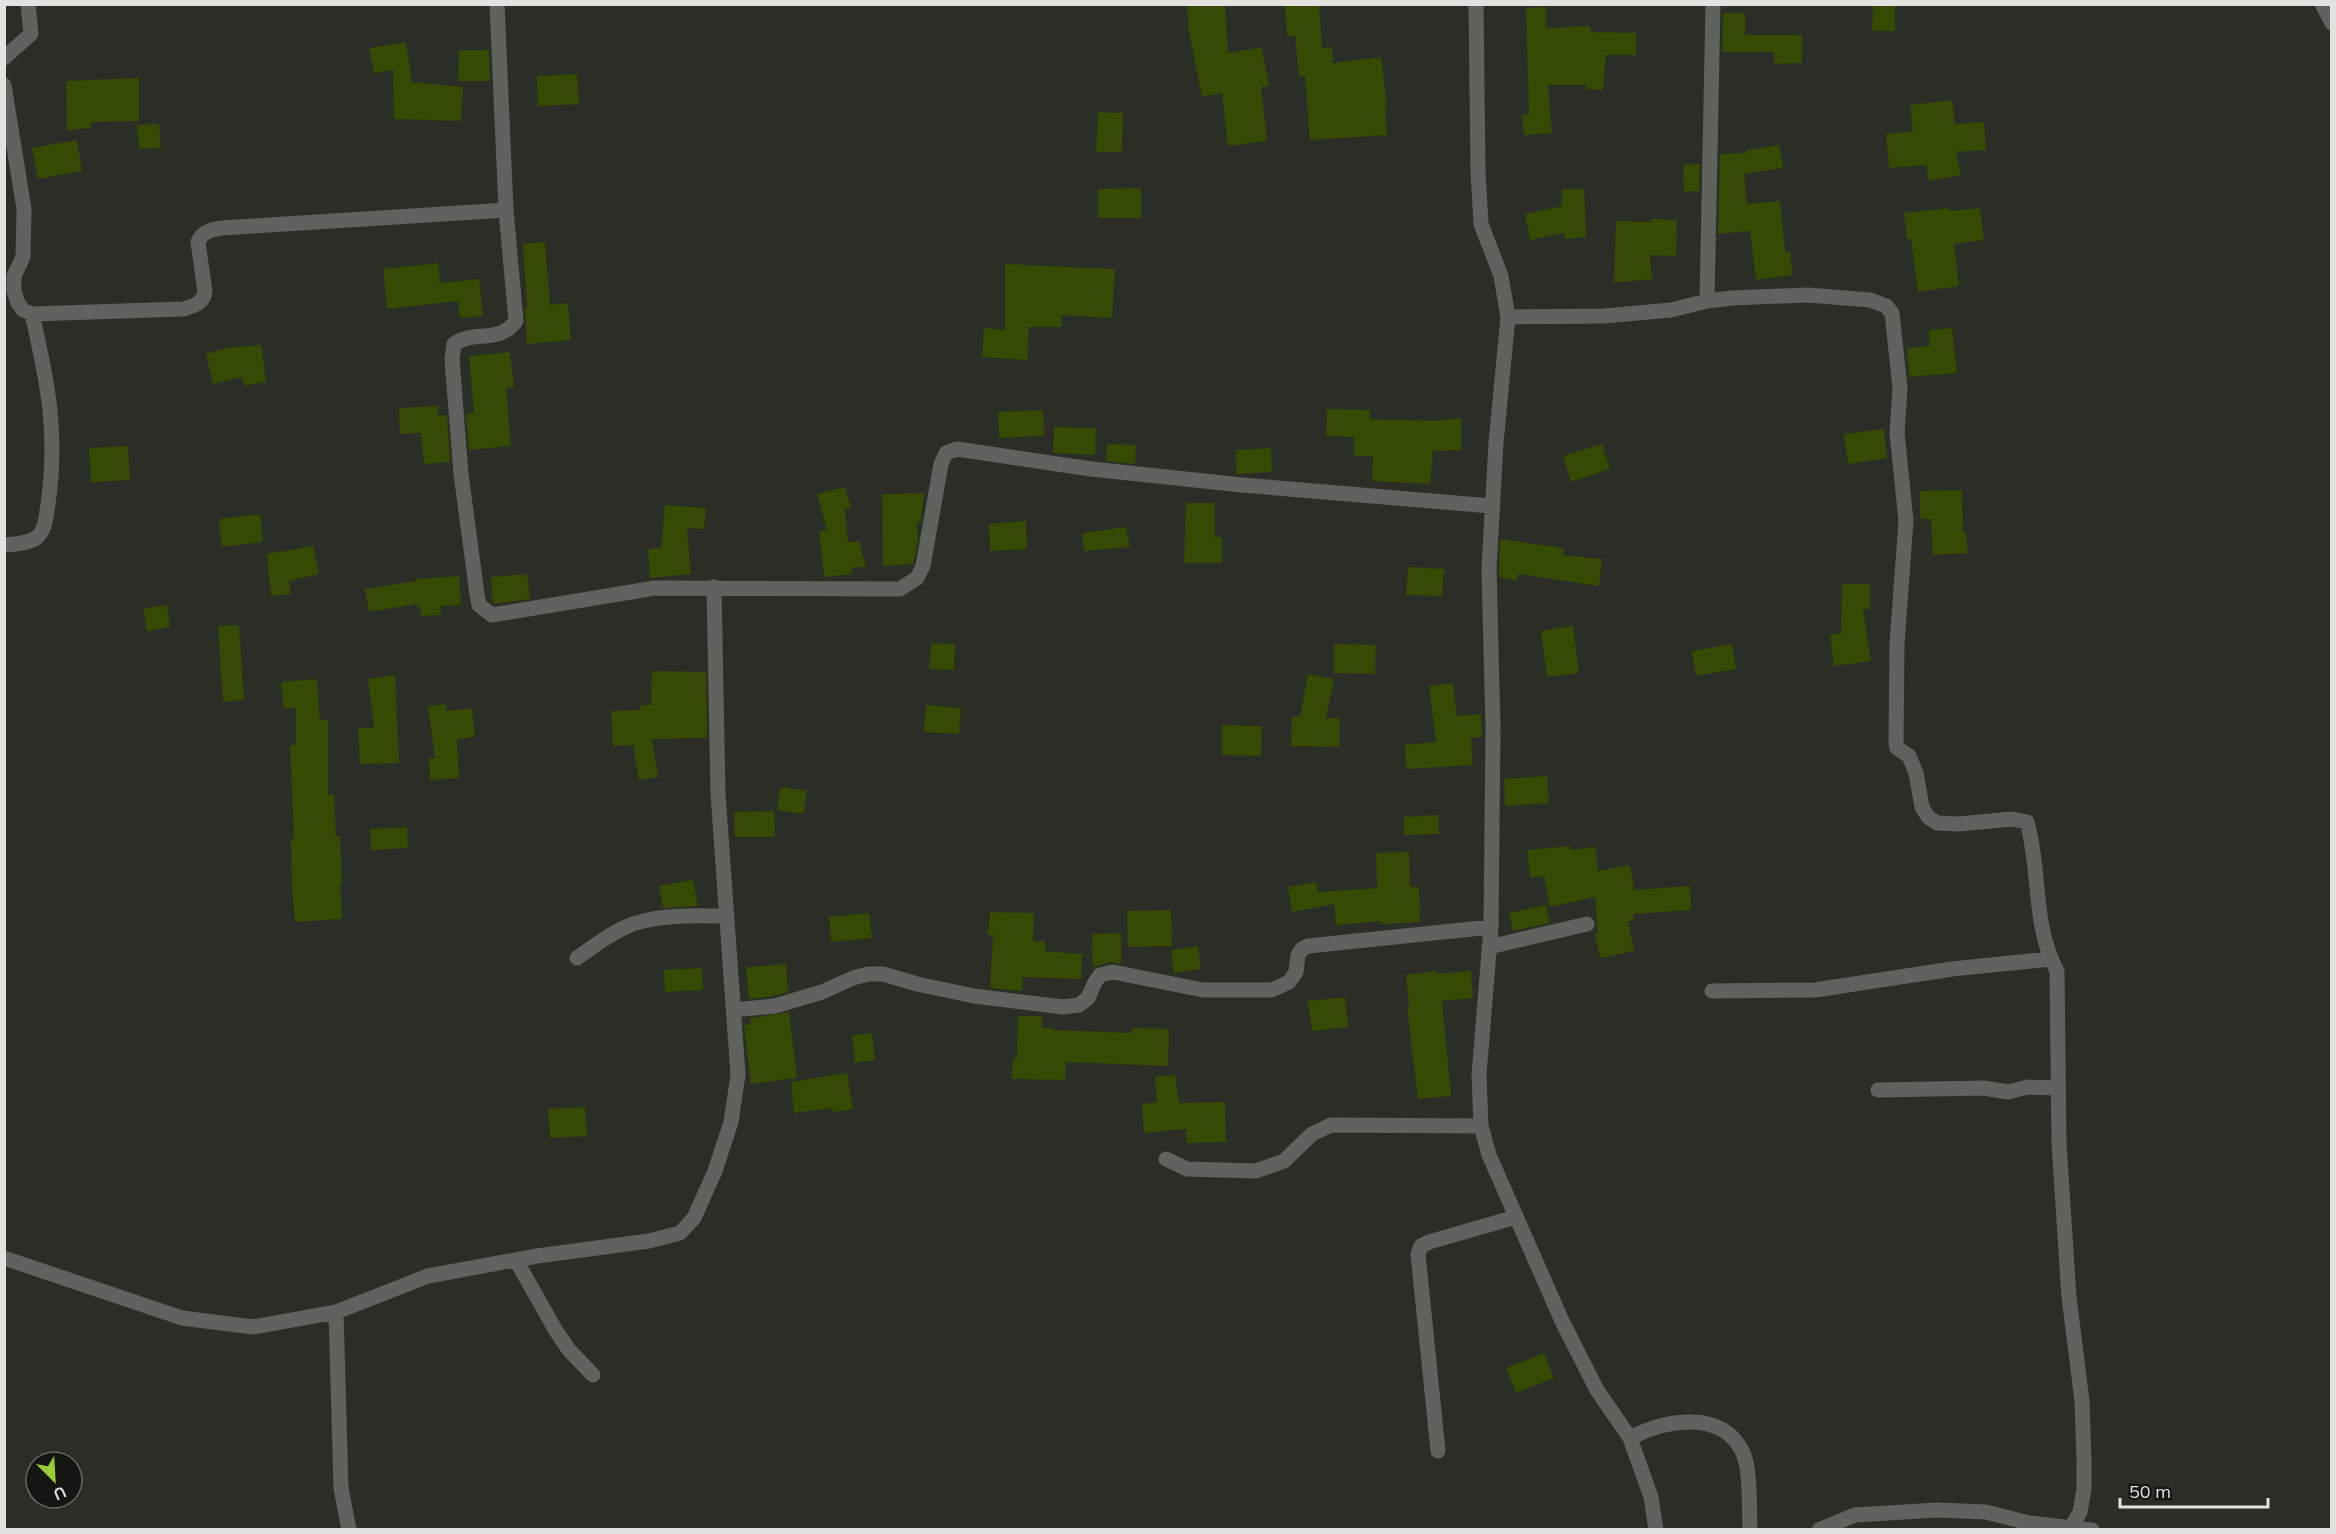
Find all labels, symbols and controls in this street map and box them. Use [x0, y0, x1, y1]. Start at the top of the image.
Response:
north arrow [24, 1450, 84, 1510]
scale bar [2120, 1471, 2268, 1509]
text: 50 m [2129, 1480, 2171, 1503]
text: U [51, 1482, 70, 1505]

